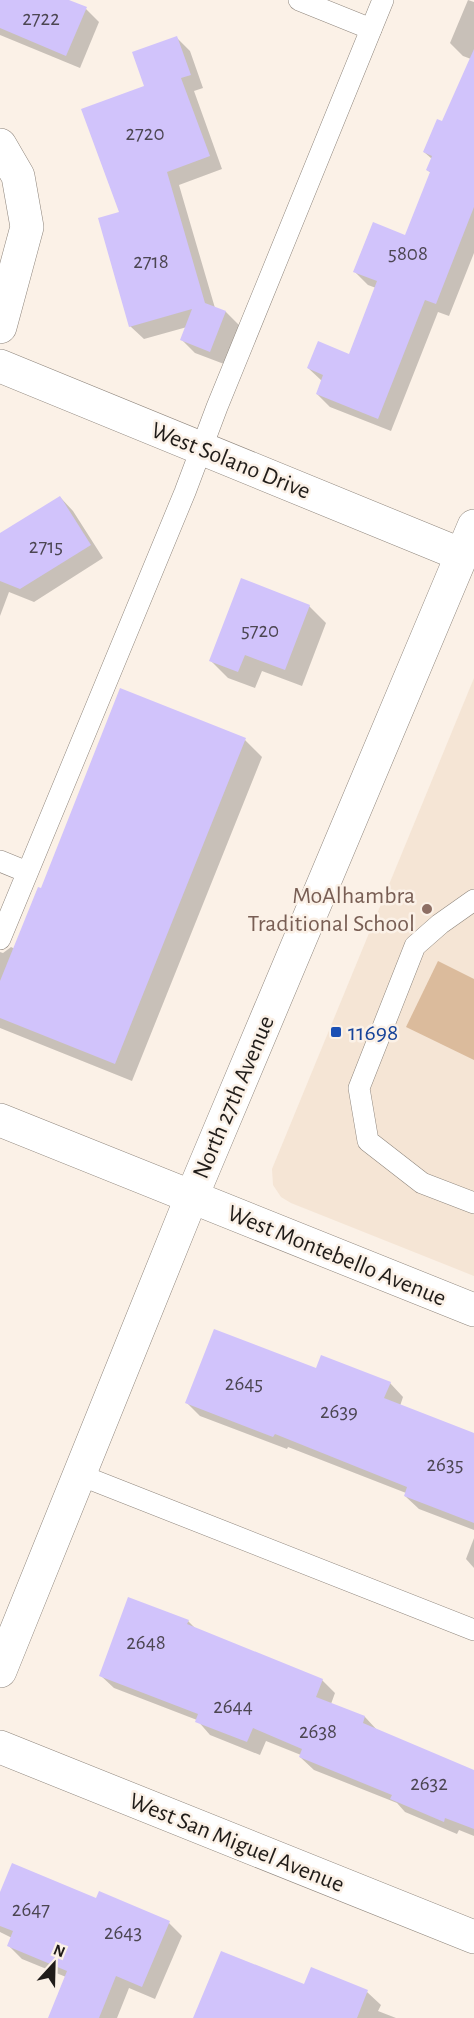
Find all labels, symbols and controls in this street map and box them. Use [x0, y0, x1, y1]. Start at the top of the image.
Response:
house number: 2722 [22, 8, 60, 29]
house number: 2720 [126, 123, 164, 144]
house number: 5808 [388, 243, 428, 264]
house number: 2718 [133, 251, 169, 272]
street label: West Solano Drive [148, 418, 314, 504]
house number: 2715 [29, 536, 63, 557]
house number: 5720 [241, 620, 279, 641]
place label: MoAlhambra Traditional School [248, 884, 415, 936]
marker: MoAlhambra Traditional School [420, 902, 434, 916]
street label: North 27th Avenue [189, 1012, 279, 1182]
place label: 11698 [348, 1021, 398, 1045]
marker: 11698 [329, 1025, 343, 1039]
street label: West Montebello Avenue [224, 1201, 449, 1311]
house number: 2645 [225, 1373, 263, 1394]
house number: 2639 [320, 1401, 358, 1422]
house number: 2635 [427, 1454, 463, 1475]
house number: 2648 [126, 1632, 166, 1653]
house number: 2644 [213, 1696, 253, 1717]
house number: 2638 [299, 1721, 337, 1742]
house number: 2632 [410, 1773, 448, 1794]
street label: West San Miguel Avenue [126, 1789, 348, 1897]
house number: 2647 [12, 1899, 50, 1920]
house number: 2643 [104, 1922, 142, 1943]
north arrow [24, 1934, 84, 1994]
text: N [51, 1942, 67, 1961]

